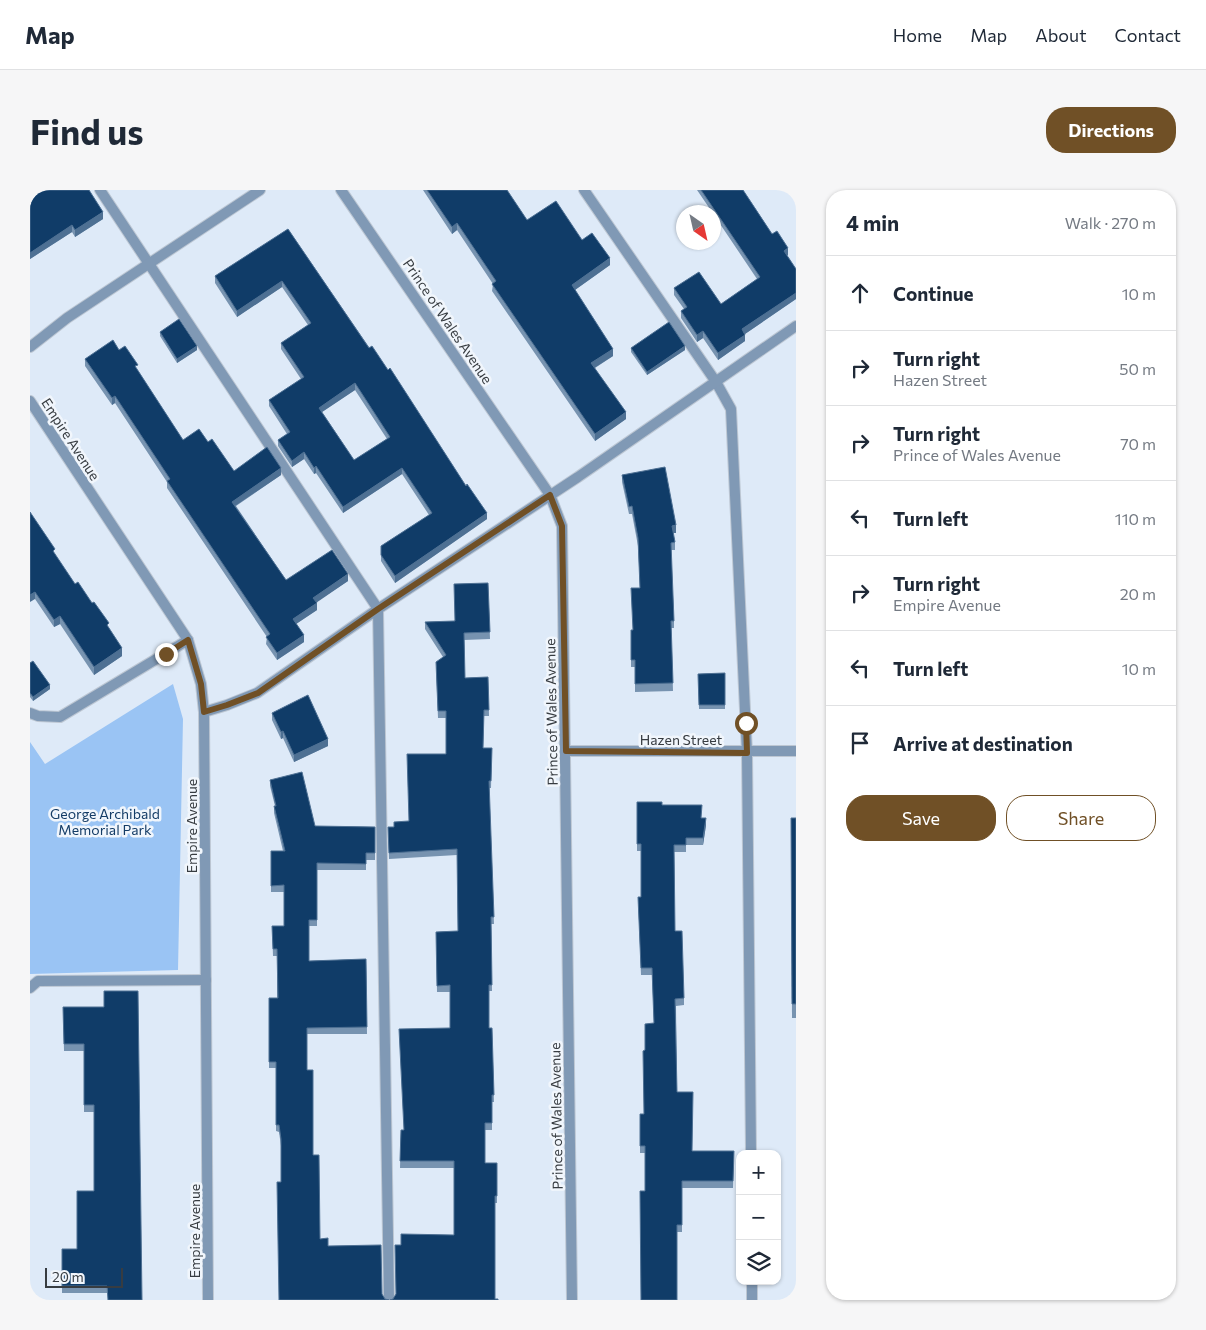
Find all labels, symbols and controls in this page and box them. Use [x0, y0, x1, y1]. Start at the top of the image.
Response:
text: Map [25, 20, 75, 49]
text: Home [893, 24, 942, 46]
text: Map [970, 24, 1007, 46]
text: About [1035, 24, 1087, 46]
text: Contact [1115, 24, 1181, 46]
button: Directions [1046, 107, 1176, 153]
text: Find us [30, 109, 144, 152]
north arrow [676, 205, 721, 250]
text: 4 min [846, 210, 899, 235]
text: Walk · 270 m [1065, 213, 1156, 232]
street label: Prince of Wales Avenue [400, 255, 496, 387]
icon: ahead [846, 279, 874, 307]
text: Continue [893, 282, 973, 305]
text: 10 m [1122, 284, 1156, 303]
text: Turn right [893, 347, 980, 370]
icon: right [846, 354, 874, 382]
text: 50 m [1119, 359, 1156, 378]
text: Hazen Street [893, 370, 987, 389]
street label: Empire Avenue [38, 395, 104, 483]
text: Turn right [893, 422, 980, 445]
icon: right [846, 429, 874, 457]
text: 70 m [1120, 434, 1156, 453]
text: Prince of Wales Avenue [893, 445, 1061, 464]
icon: left [846, 504, 874, 532]
text: Turn left [893, 507, 968, 530]
text: 110 m [1115, 509, 1156, 528]
text: Turn right [893, 572, 980, 595]
icon: right [846, 579, 874, 607]
text: 20 m [1120, 584, 1156, 603]
text: Empire Avenue [893, 595, 1001, 614]
street label: Prince of Wales Avenue [541, 638, 561, 786]
route end [155, 643, 178, 666]
icon: left [846, 654, 874, 682]
text: Turn left [893, 657, 968, 680]
text: 10 m [1122, 659, 1156, 678]
route start [735, 712, 758, 735]
icon: arrive [846, 729, 874, 757]
street label: Hazen Street [640, 731, 722, 748]
text: Arrive at destination [893, 732, 1073, 755]
street label: Empire Avenue [183, 779, 200, 873]
button: Save [846, 795, 996, 841]
button: Share [1006, 795, 1156, 841]
park label: George Archibald Memorial Park [50, 805, 160, 838]
street label: Prince of Wales Avenue [546, 1042, 566, 1190]
map controls [736, 1150, 781, 1285]
button: + [736, 1150, 781, 1195]
street label: Empire Avenue [186, 1184, 203, 1278]
button: − [736, 1195, 781, 1240]
button: layers [736, 1240, 781, 1285]
scale bar [45, 1265, 122, 1288]
text: 20 m [52, 1268, 84, 1285]

